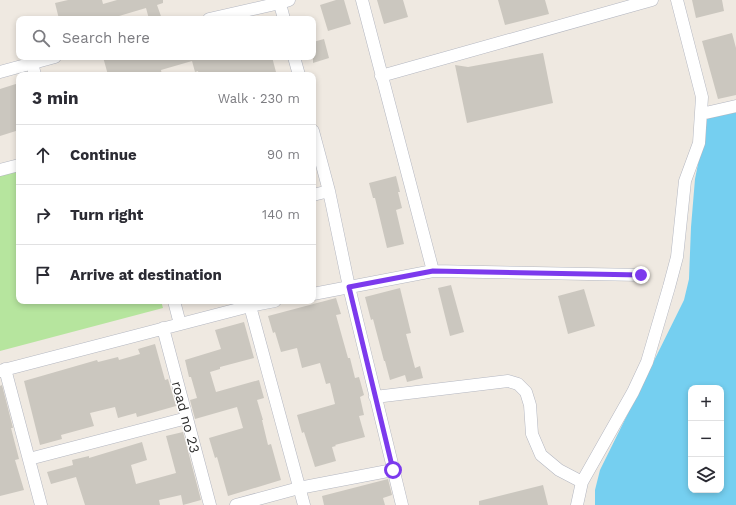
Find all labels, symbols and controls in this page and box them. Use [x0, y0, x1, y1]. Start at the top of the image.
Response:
search box [16, 16, 316, 60]
icon: search [30, 27, 52, 49]
text: Search here [62, 29, 150, 47]
text: 3 min [32, 88, 78, 108]
text: Walk · 230 m [218, 91, 300, 106]
icon: ahead [32, 144, 54, 166]
text: Continue [70, 146, 137, 164]
text: 90 m [267, 147, 300, 162]
icon: right [32, 204, 54, 226]
text: Turn right [70, 206, 143, 224]
text: 140 m [262, 207, 300, 222]
icon: arrive [32, 264, 54, 286]
text: Arrive at destination [70, 266, 222, 284]
route end [632, 266, 650, 284]
street label: road no 23 [169, 379, 203, 455]
map controls [688, 385, 724, 493]
button: + [688, 385, 724, 421]
button: − [688, 421, 724, 457]
button: layers [688, 457, 724, 493]
route start [384, 461, 402, 479]

